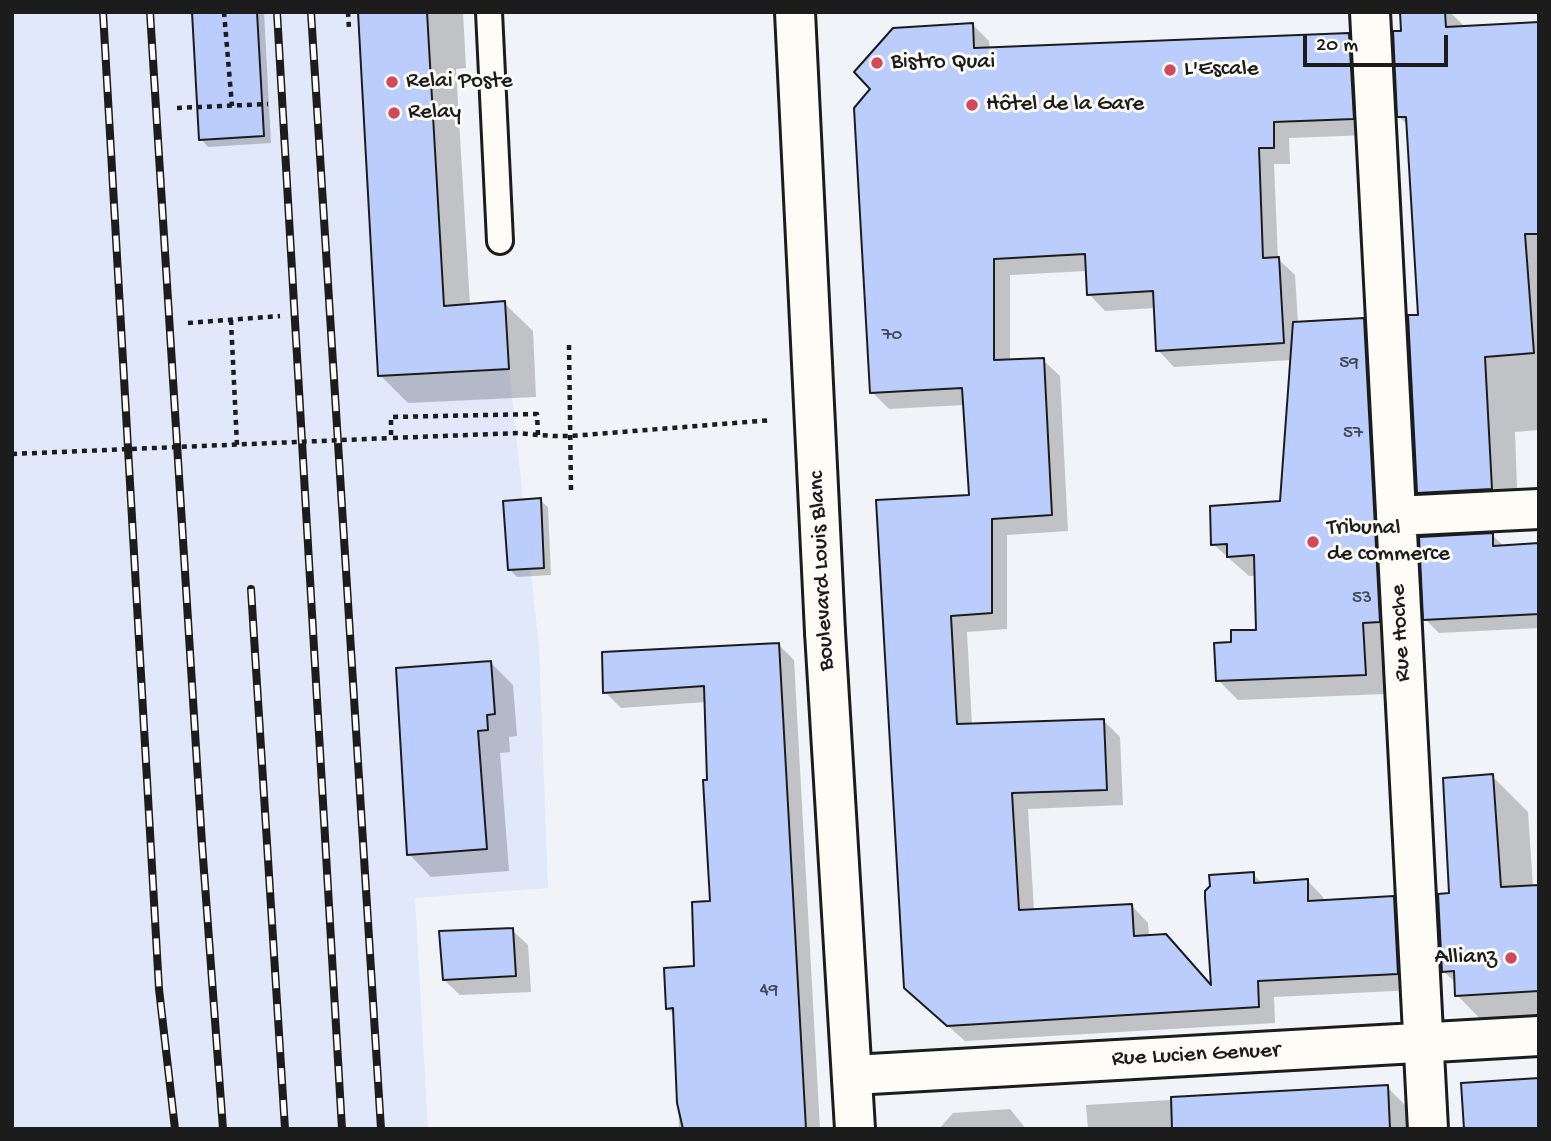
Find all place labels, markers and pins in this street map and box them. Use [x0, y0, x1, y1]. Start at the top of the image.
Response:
place label: Bistro Quai [891, 49, 995, 77]
marker: Bistro Quai [869, 55, 885, 71]
place label: L'Escale [1184, 56, 1259, 84]
marker: L'Escale [1162, 62, 1178, 78]
place label: Relai Poste [406, 68, 513, 96]
marker: Relai Poste [384, 74, 400, 90]
place label: Hôtel de la Gare [986, 91, 1144, 119]
marker: Hôtel de la Gare [964, 97, 980, 113]
place label: Relay [408, 99, 461, 127]
marker: Relay [386, 105, 402, 121]
place label: Tribunal de commerce [1327, 515, 1450, 569]
marker: Tribunal de commerce [1305, 534, 1321, 550]
place label: Allianz [1434, 944, 1497, 972]
marker: Allianz [1503, 950, 1519, 966]

